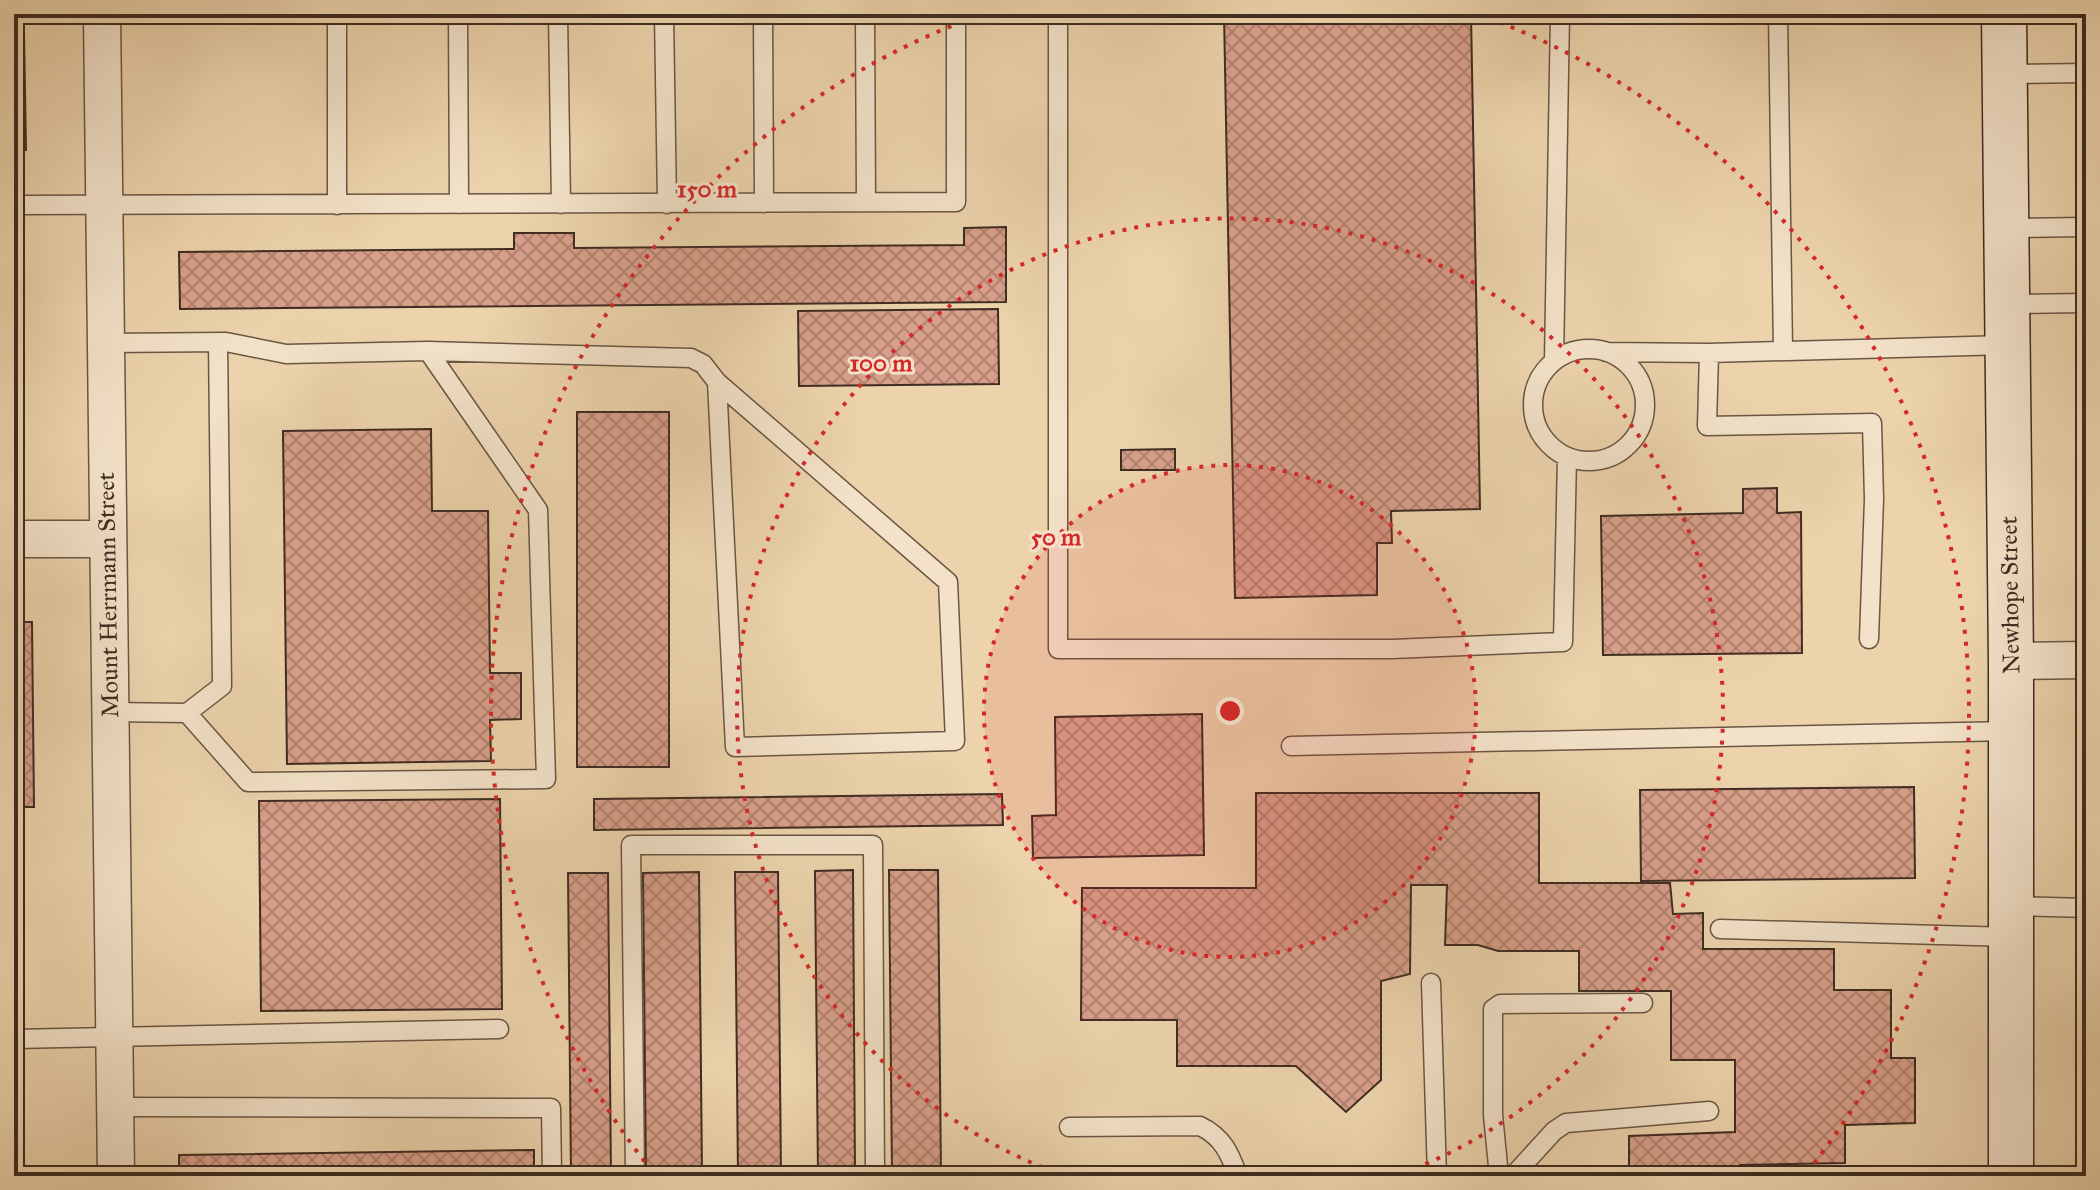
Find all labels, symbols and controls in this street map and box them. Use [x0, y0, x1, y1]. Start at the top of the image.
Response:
text: 150 m [677, 174, 738, 204]
text: 100 m [850, 348, 913, 378]
street label: Mount Herrmann Street [91, 471, 125, 718]
street label: Newhope Street [1994, 515, 2026, 674]
text: 50 m [1031, 522, 1082, 552]
centre of rings [1216, 697, 1244, 725]

